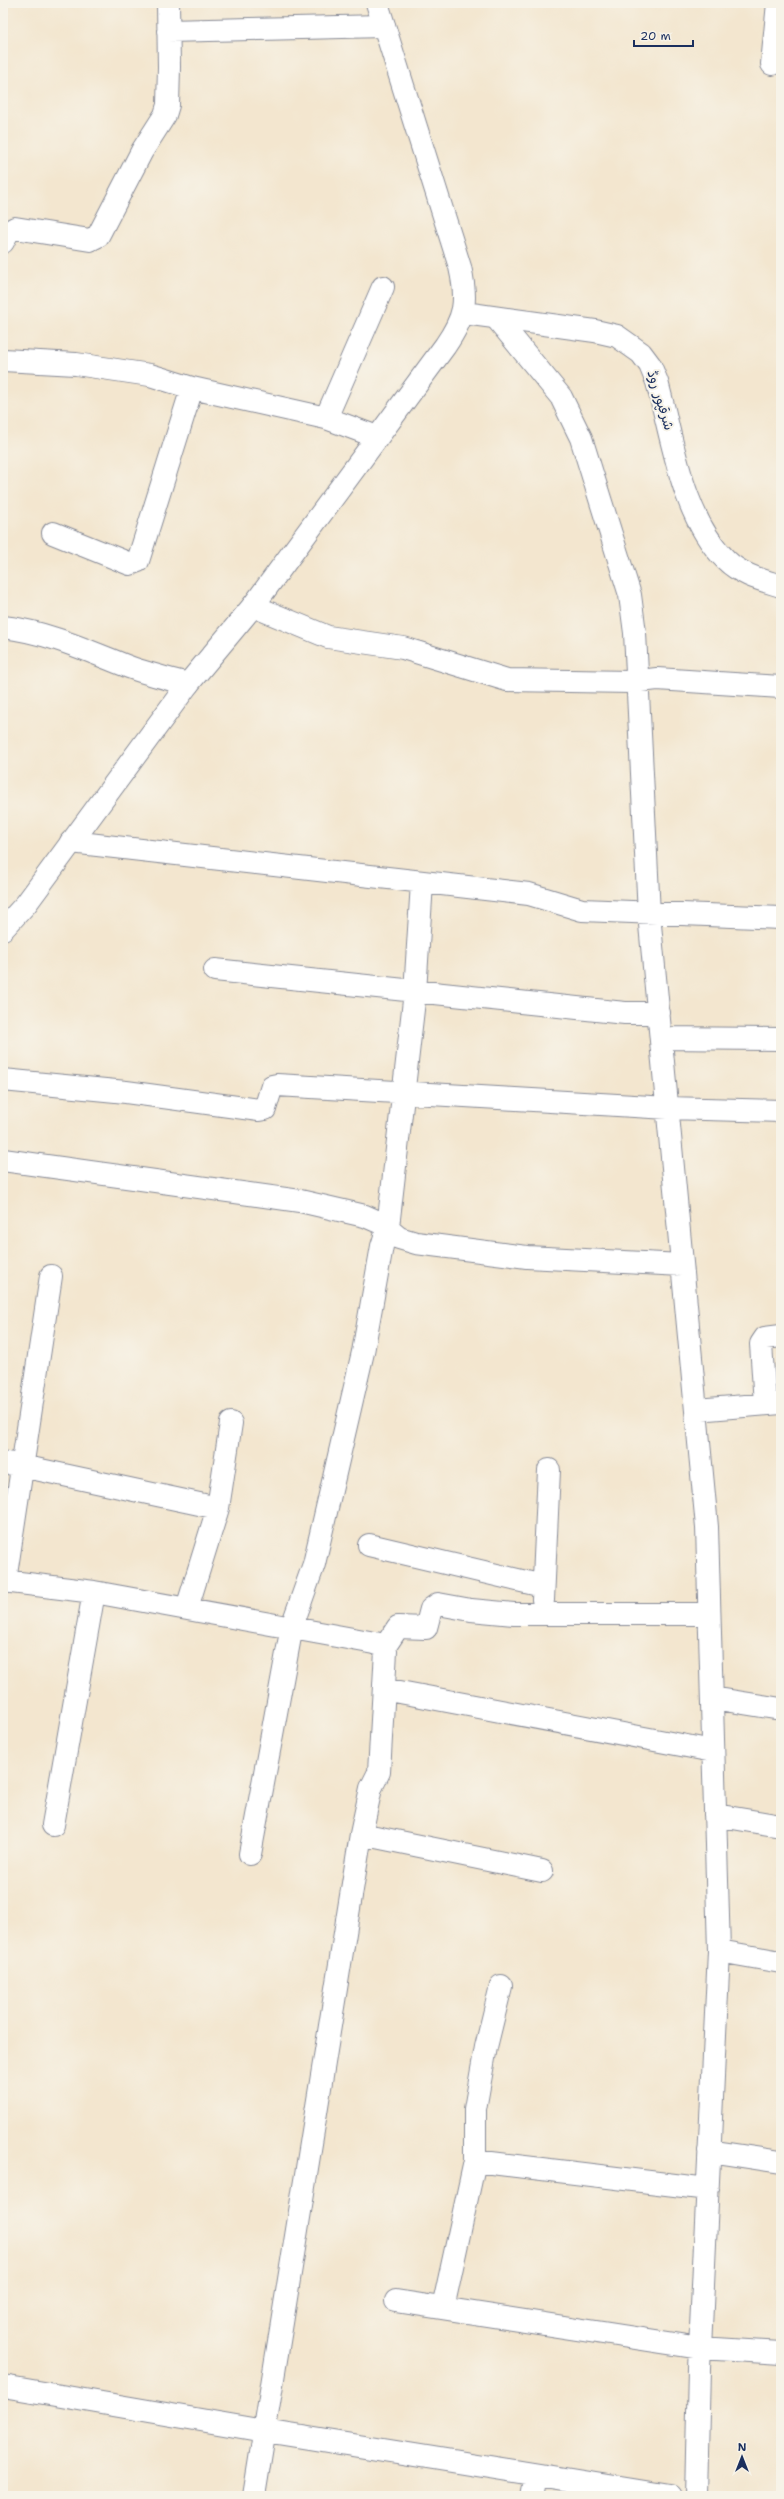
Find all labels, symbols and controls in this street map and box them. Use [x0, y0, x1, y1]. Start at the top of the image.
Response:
scale bar [634, 22, 693, 48]
text: 20 m [640, 28, 671, 44]
street label: شرقپور روڈ [642, 368, 679, 432]
north arrow [722, 2437, 762, 2477]
text: N [738, 2440, 747, 2455]

